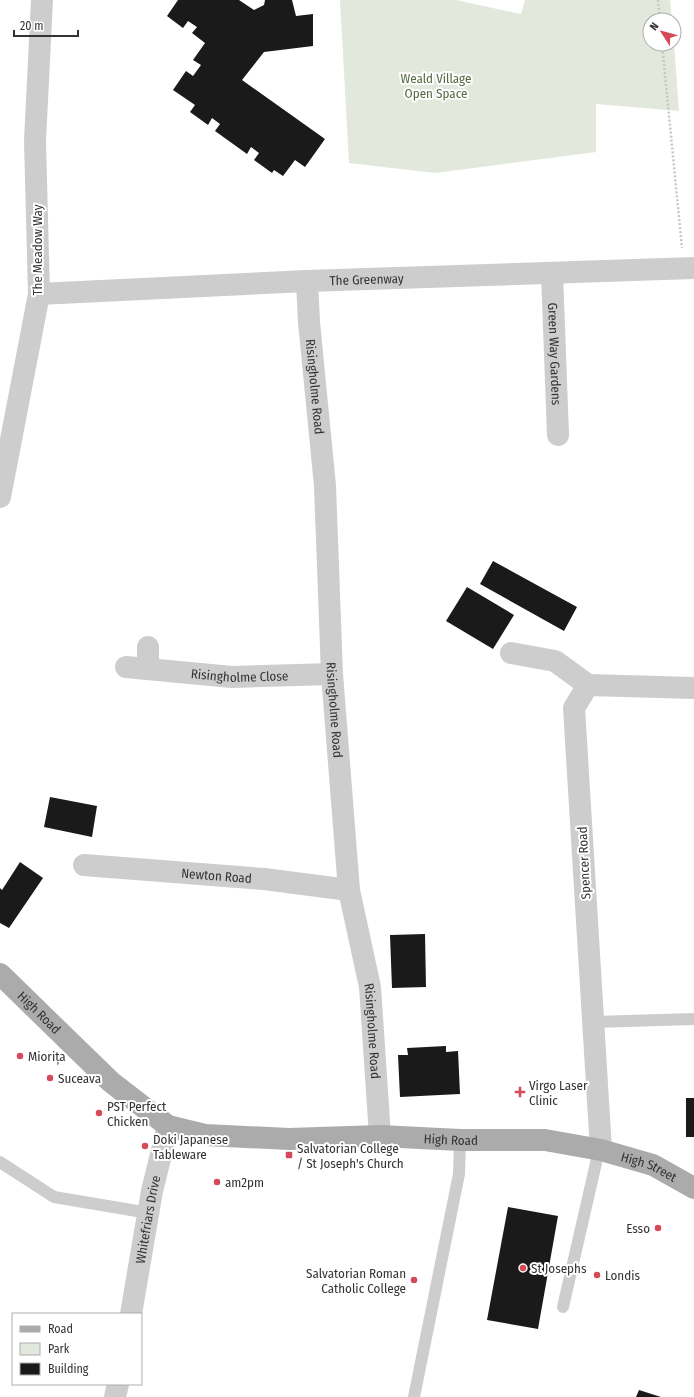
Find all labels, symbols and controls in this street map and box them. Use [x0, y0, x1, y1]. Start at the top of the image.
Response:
scale bar [14, 12, 78, 38]
north arrow [642, 12, 682, 52]
text: 20 m [20, 19, 44, 33]
text: N [647, 20, 662, 33]
park label: Weald Village Open Space [401, 71, 471, 101]
street label: The Meadow Way [30, 204, 45, 295]
street label: The Greenway [329, 270, 404, 288]
street label: Green Way Gardens [546, 302, 564, 406]
street label: Risingholme Road [303, 338, 327, 435]
street label: Risingholme Road [324, 662, 346, 758]
street label: Risingholme Close [190, 666, 289, 685]
street label: Spencer Road [575, 826, 593, 900]
street label: Newton Road [181, 865, 252, 886]
street label: Risingholme Road [362, 982, 384, 1079]
street label: High Road [15, 988, 64, 1037]
place label: Miorița [28, 1049, 66, 1065]
marker: Miorița [15, 1051, 25, 1061]
place label: Suceava [58, 1071, 101, 1086]
marker: Suceava [45, 1073, 55, 1083]
place label: Virgo Laser Clinic [529, 1078, 588, 1108]
marker: Virgo Laser Clinic [514, 1086, 526, 1098]
place label: PST Perfect Chicken [107, 1099, 167, 1129]
marker: PST Perfect Chicken [94, 1108, 104, 1118]
street label: High Road [423, 1131, 478, 1148]
place label: Doki Japanese Tableware [153, 1132, 228, 1162]
marker: Doki Japanese Tableware [140, 1141, 150, 1151]
place label: Salvatorian College / St Joseph's Church [297, 1141, 404, 1171]
street label: High Street [619, 1149, 680, 1185]
marker: Salvatorian College / St Joseph's Church [284, 1150, 294, 1160]
street label: Whitefriars Drive [132, 1174, 163, 1265]
place label: am2pm [225, 1175, 264, 1190]
marker: am2pm [212, 1177, 222, 1187]
place label: Esso [626, 1221, 650, 1236]
marker: Esso [653, 1223, 663, 1233]
place label: St Josephs [531, 1261, 587, 1276]
marker: St Josephs [518, 1263, 528, 1273]
place label: Salvatorian Roman Catholic College [306, 1266, 406, 1296]
place label: Londis [605, 1268, 640, 1283]
marker: Londis [592, 1270, 602, 1280]
marker: Salvatorian Roman Catholic College [409, 1275, 419, 1285]
legend [12, 1313, 142, 1385]
text: Road [48, 1322, 73, 1336]
text: Park [48, 1342, 70, 1356]
text: Building [48, 1362, 89, 1376]

